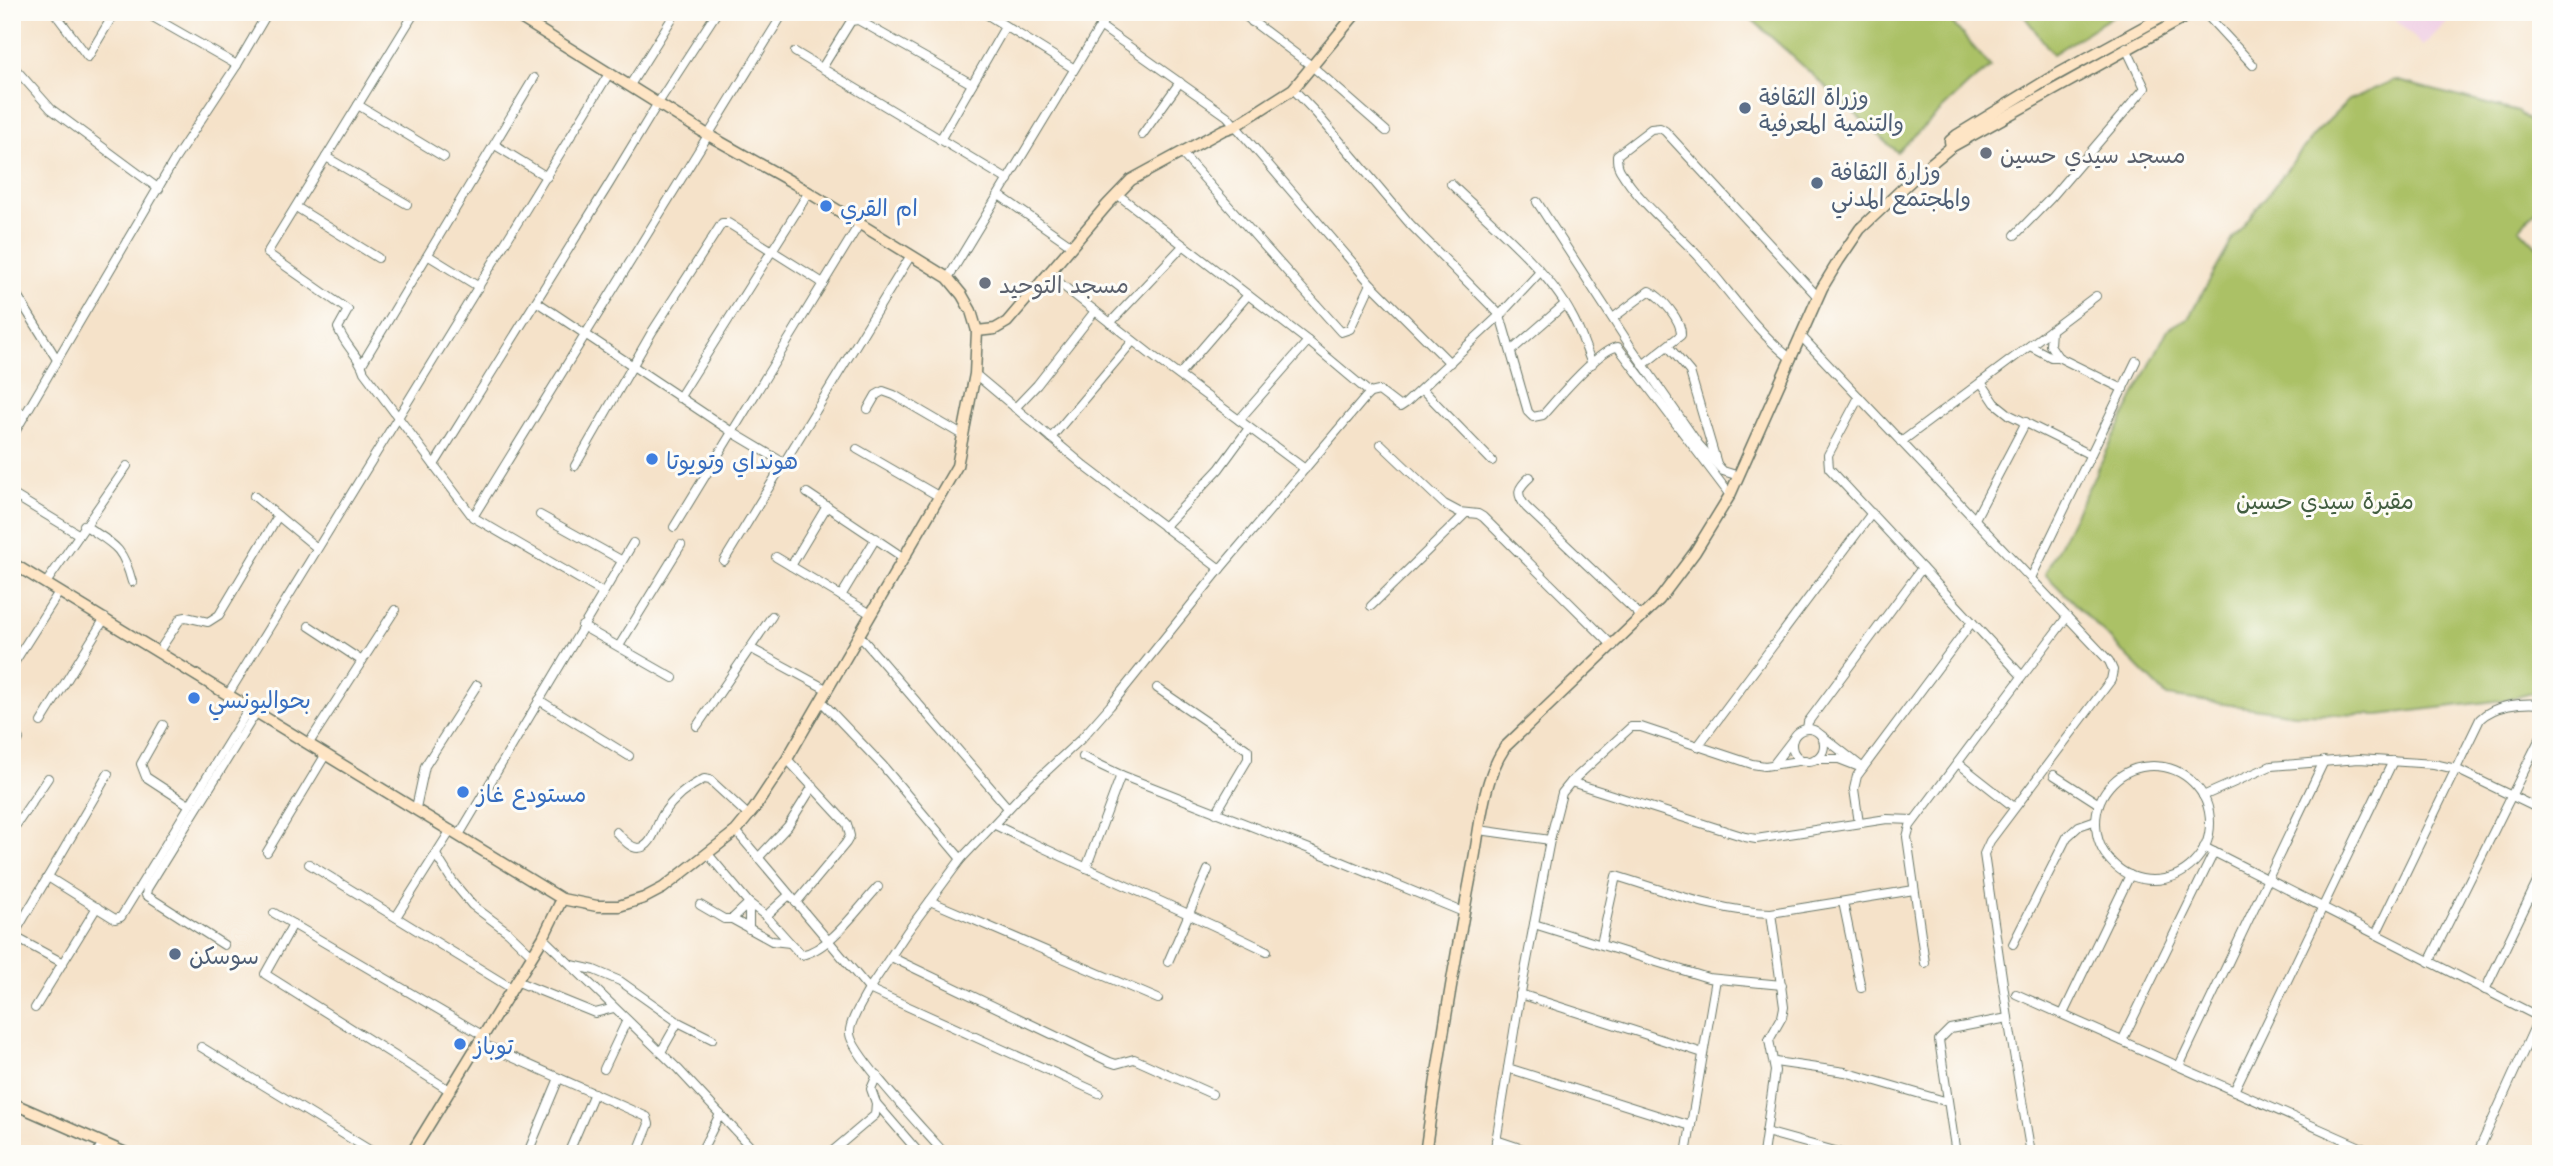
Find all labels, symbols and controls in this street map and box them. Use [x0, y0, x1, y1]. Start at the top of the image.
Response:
place label: وزراة الثقافة والتنمية المعرفية [1759, 78, 1904, 139]
marker: وزراة الثقافة والتنمية المعرفية [1737, 100, 1753, 116]
place label: مسجد سيدي حسين [2000, 136, 2186, 172]
marker: مسجد سيدي حسين [1978, 145, 1994, 161]
place label: وزارة الثقافة والمجتمع المدني [1831, 153, 1971, 219]
marker: وزارة الثقافة والمجتمع المدني [1809, 175, 1825, 191]
place label: ام القري [840, 189, 918, 226]
marker: ام القري [818, 198, 834, 214]
place label: مسجد التوحيد [999, 266, 1129, 301]
marker: مسجد التوحيد [977, 275, 993, 291]
place label: هونداي وتويوتا [666, 442, 798, 478]
marker: هونداي وتويوتا [644, 451, 660, 467]
park label: مقبرة سيدي حسين [2236, 482, 2414, 518]
place label: بحواليونسي [208, 681, 311, 721]
marker: بحواليونسي [186, 690, 202, 706]
place label: مستودع غاز [475, 775, 587, 810]
marker: مستودع غاز [455, 784, 471, 800]
place label: سوسكن [189, 937, 259, 972]
marker: سوسكن [167, 946, 183, 962]
place label: توباز [472, 1027, 514, 1062]
marker: توباز [452, 1036, 468, 1052]

